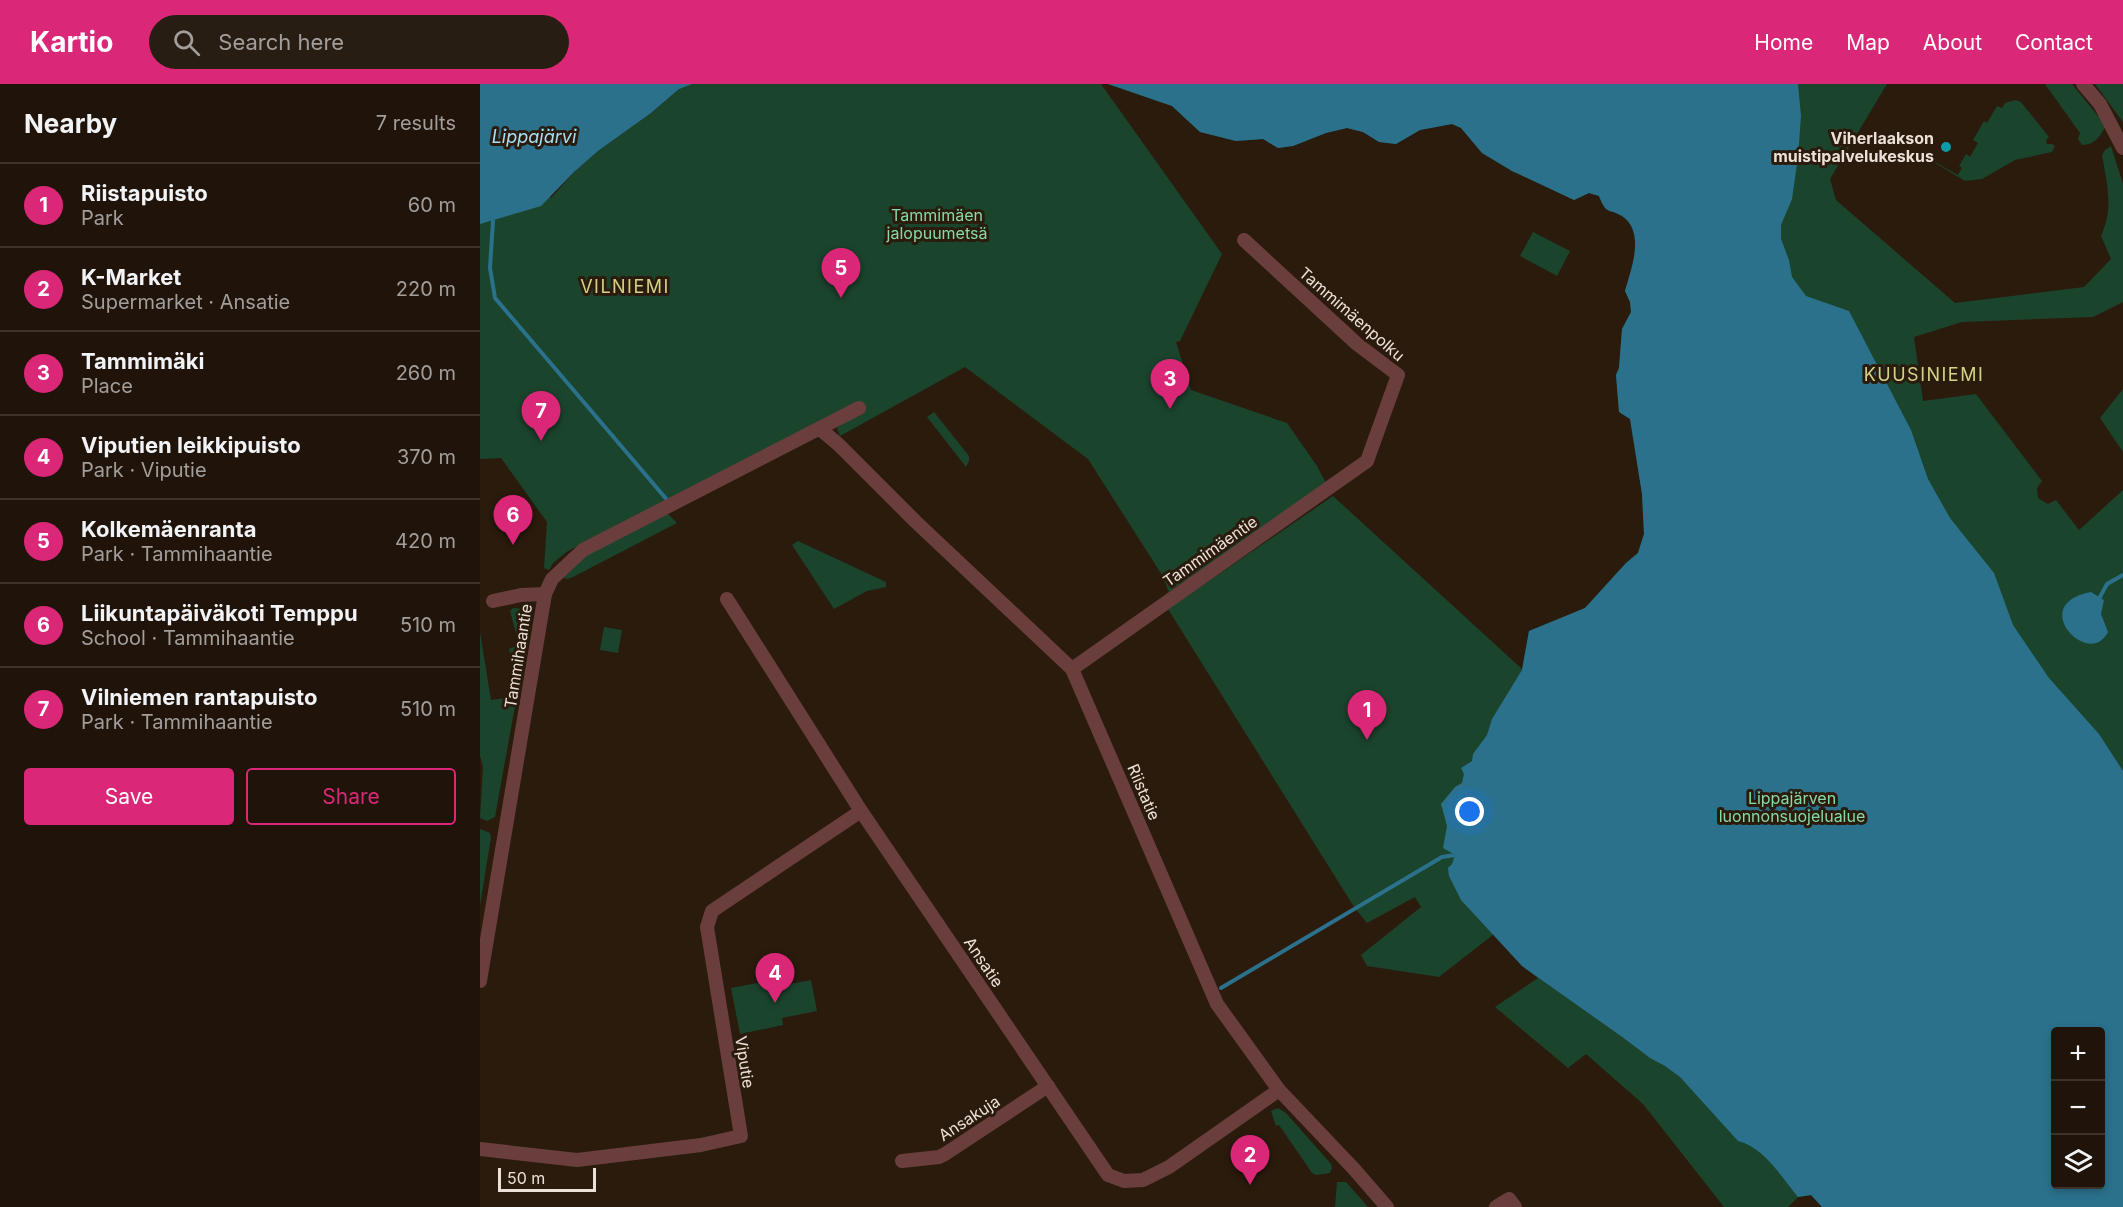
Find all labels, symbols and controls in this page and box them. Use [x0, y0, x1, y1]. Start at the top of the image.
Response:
search box [149, 15, 569, 69]
text: Kartio [30, 25, 113, 59]
icon: search [170, 26, 203, 59]
text: Search here [218, 29, 344, 55]
text: Home [1754, 30, 1813, 55]
text: Map [1846, 30, 1890, 55]
text: About [1923, 30, 1982, 55]
text: Contact [2015, 30, 2093, 55]
text: Nearby [24, 108, 117, 139]
text: 7 results [376, 111, 456, 135]
water label: Lippajärvi [492, 126, 577, 147]
place label: Viherlaakson muistipalvelukeskus [1773, 128, 1934, 166]
marker: Viherlaakson muistipalvelukeskus [1939, 140, 1953, 154]
text: Riistapuisto [81, 180, 208, 206]
text: 1 [39, 193, 48, 217]
text: 60 m [408, 193, 456, 217]
park label: Tammimäen jalopuumetsä [886, 205, 987, 243]
text: Park [81, 206, 124, 230]
pin: 5 [822, 248, 860, 298]
street label: Tammimäenpolku [1295, 263, 1409, 365]
text: K-Market [81, 264, 181, 290]
district label: VILNIEMI [580, 276, 670, 297]
text: 2 [37, 277, 50, 301]
text: 220 m [396, 277, 456, 301]
text: Supermarket · Ansatie [81, 290, 290, 314]
text: Tammimäki [81, 348, 205, 374]
pin: 3 [1150, 360, 1190, 409]
text: 3 [37, 361, 50, 385]
text: 260 m [396, 361, 456, 385]
district label: KUUSINIEMI [1864, 364, 1984, 385]
text: Place [81, 374, 133, 398]
pin: 7 [522, 392, 560, 441]
text: Viputien leikkipuisto [81, 432, 301, 458]
text: 4 [37, 445, 50, 469]
text: 370 m [397, 445, 456, 469]
text: Park · Viputie [81, 458, 207, 482]
pin: 6 [494, 496, 532, 545]
street label: Tammimäentie [1159, 511, 1261, 591]
text: Kolkemäenranta [81, 516, 257, 542]
text: 5 [37, 529, 50, 553]
text: 420 m [395, 529, 456, 553]
text: Park · Tammihaantie [81, 542, 273, 566]
text: Liikuntapäiväkoti Temppu [81, 600, 358, 626]
street label: Tammihaantie [500, 602, 536, 710]
text: 6 [37, 613, 50, 637]
text: 510 m [400, 613, 456, 637]
text: School · Tammihaantie [81, 626, 295, 650]
text: Vilniemen rantapuisto [81, 684, 317, 710]
pin: 1 [1348, 690, 1386, 740]
text: 7 [38, 697, 49, 721]
text: 510 m [400, 697, 456, 721]
text: Park · Tammihaantie [81, 710, 273, 734]
street label: Riistatie [1123, 761, 1165, 823]
button: Save [24, 768, 234, 825]
button: Share [246, 768, 456, 825]
park label: Lippajärven luonnonsuojelualue [1719, 788, 1865, 826]
your location [1455, 797, 1484, 826]
street label: Ansatie [960, 933, 1008, 991]
pin: 4 [756, 954, 794, 1003]
map controls [2051, 1027, 2105, 1189]
button: + [2051, 1027, 2105, 1081]
street label: Viputie [731, 1034, 759, 1090]
button: − [2051, 1081, 2105, 1135]
street label: Ansakuja [935, 1091, 1003, 1145]
button: layers [2051, 1135, 2105, 1189]
pin: 2 [1230, 1136, 1270, 1185]
scale bar [498, 1165, 596, 1192]
text: 50 m [507, 1168, 545, 1188]

